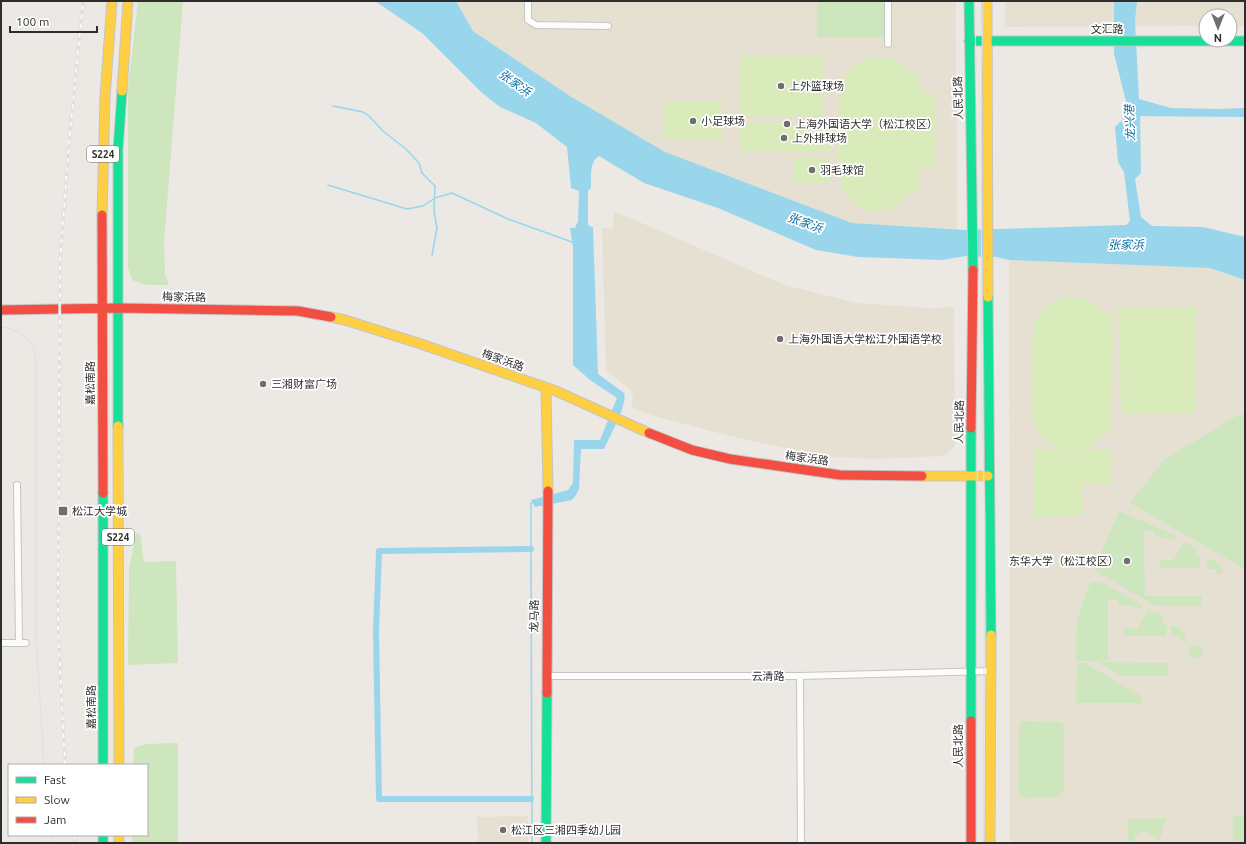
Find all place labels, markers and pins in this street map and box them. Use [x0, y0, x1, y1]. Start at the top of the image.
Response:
place label: 上外篮球场 [789, 80, 844, 92]
marker: 上外篮球场 [776, 81, 786, 91]
place label: 小足球场 [701, 115, 745, 127]
marker: 小足球场 [688, 116, 698, 126]
place label: 上海外国语大学（松江校区） [795, 118, 938, 130]
marker: 上海外国语大学（松江校区） [782, 119, 792, 129]
place label: 上外排球场 [792, 132, 847, 144]
marker: 上外排球场 [779, 133, 789, 143]
place label: 羽毛球馆 [820, 164, 864, 176]
marker: 羽毛球馆 [807, 165, 817, 175]
place label: 上海外国语大学松江外国语学校 [788, 333, 942, 345]
marker: 上海外国语大学松江外国语学校 [775, 334, 785, 344]
place label: 三湘财富广场 [271, 378, 337, 390]
marker: 三湘财富广场 [258, 379, 268, 389]
marker: 松江大学城 [57, 505, 69, 517]
place label: 松江大学城 [72, 505, 127, 517]
place label: 东华大学（松江校区） [1009, 555, 1119, 567]
marker: 东华大学（松江校区） [1122, 556, 1132, 566]
place label: 松江区三湘四季幼儿园 [511, 824, 621, 836]
marker: 松江区三湘四季幼儿园 [498, 825, 508, 835]

